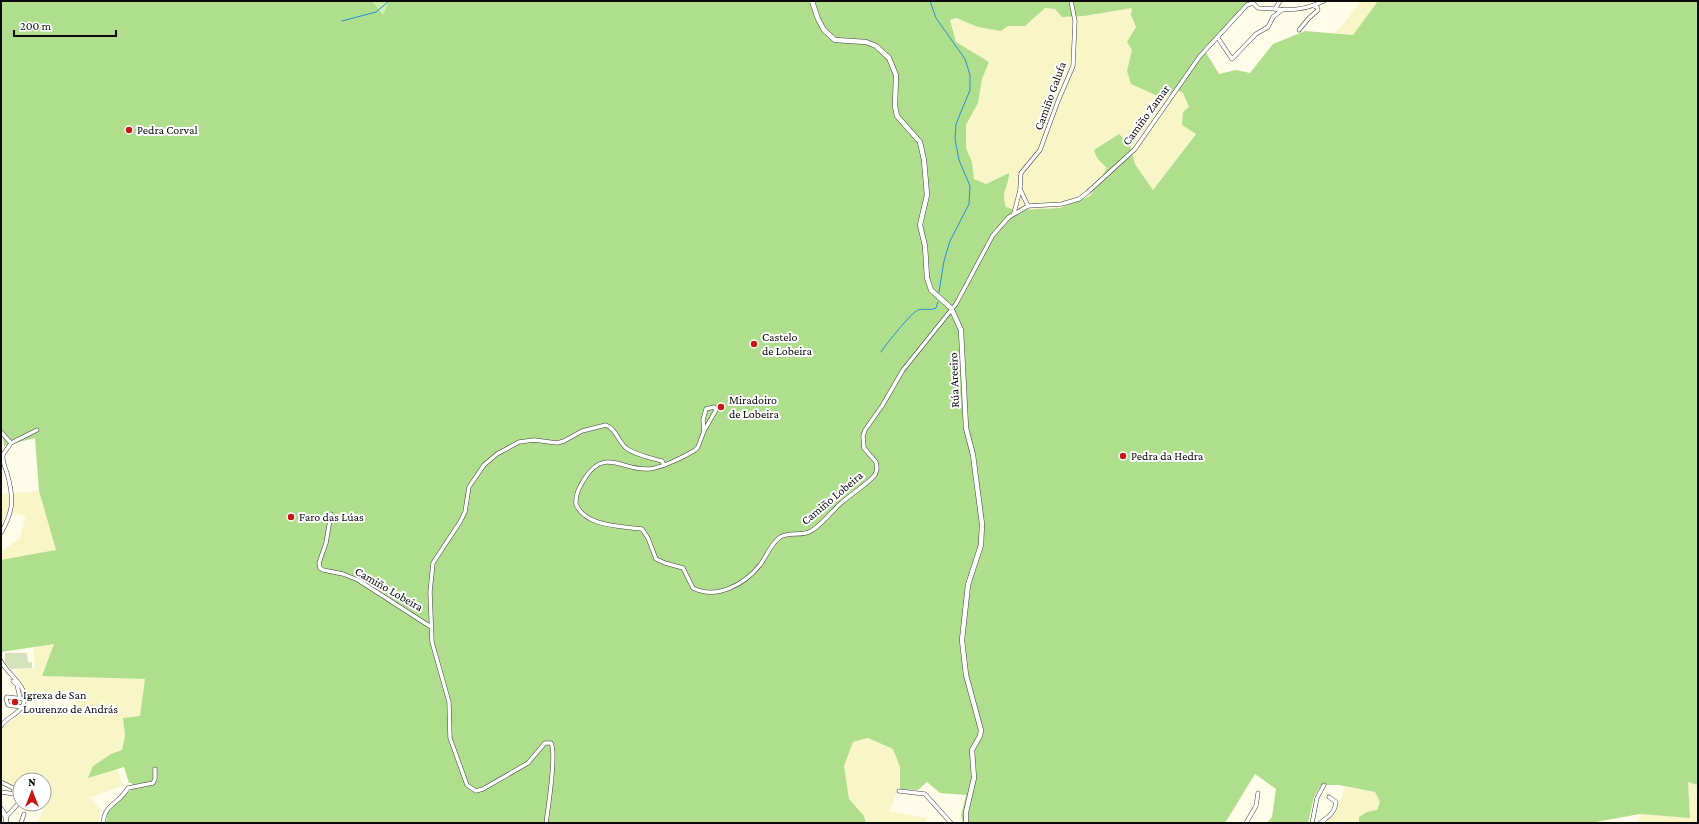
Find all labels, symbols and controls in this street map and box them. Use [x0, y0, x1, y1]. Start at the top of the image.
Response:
scale bar [14, 12, 116, 38]
text: 200 m [20, 19, 52, 33]
street label: Camiño Galufa [1031, 59, 1069, 132]
street label: Camiño Zamar [1119, 81, 1173, 148]
place label: Pedra Corval [137, 123, 198, 137]
marker: Pedra Corval [124, 125, 134, 135]
place label: Castelo de Lobeira [762, 330, 812, 358]
marker: Castelo de Lobeira [749, 339, 759, 349]
street label: Rúa Areeiro [946, 352, 962, 408]
place label: Miradoiro de Lobeira [729, 393, 779, 421]
marker: Miradoiro de Lobeira [716, 402, 726, 412]
place label: Pedra da Hedra [1131, 449, 1204, 463]
marker: Pedra da Hedra [1118, 451, 1128, 461]
street label: Camiño Lobeira [798, 468, 866, 528]
place label: Faro das Lúas [299, 510, 364, 524]
marker: Faro das Lúas [286, 512, 296, 522]
street label: Camiño Lobeira [353, 564, 426, 614]
place label: Igrexa de San Lourenzo de András [23, 688, 118, 716]
marker: Igrexa de San Lourenzo de András [10, 697, 20, 707]
north arrow [12, 772, 52, 812]
text: N [28, 776, 36, 788]

